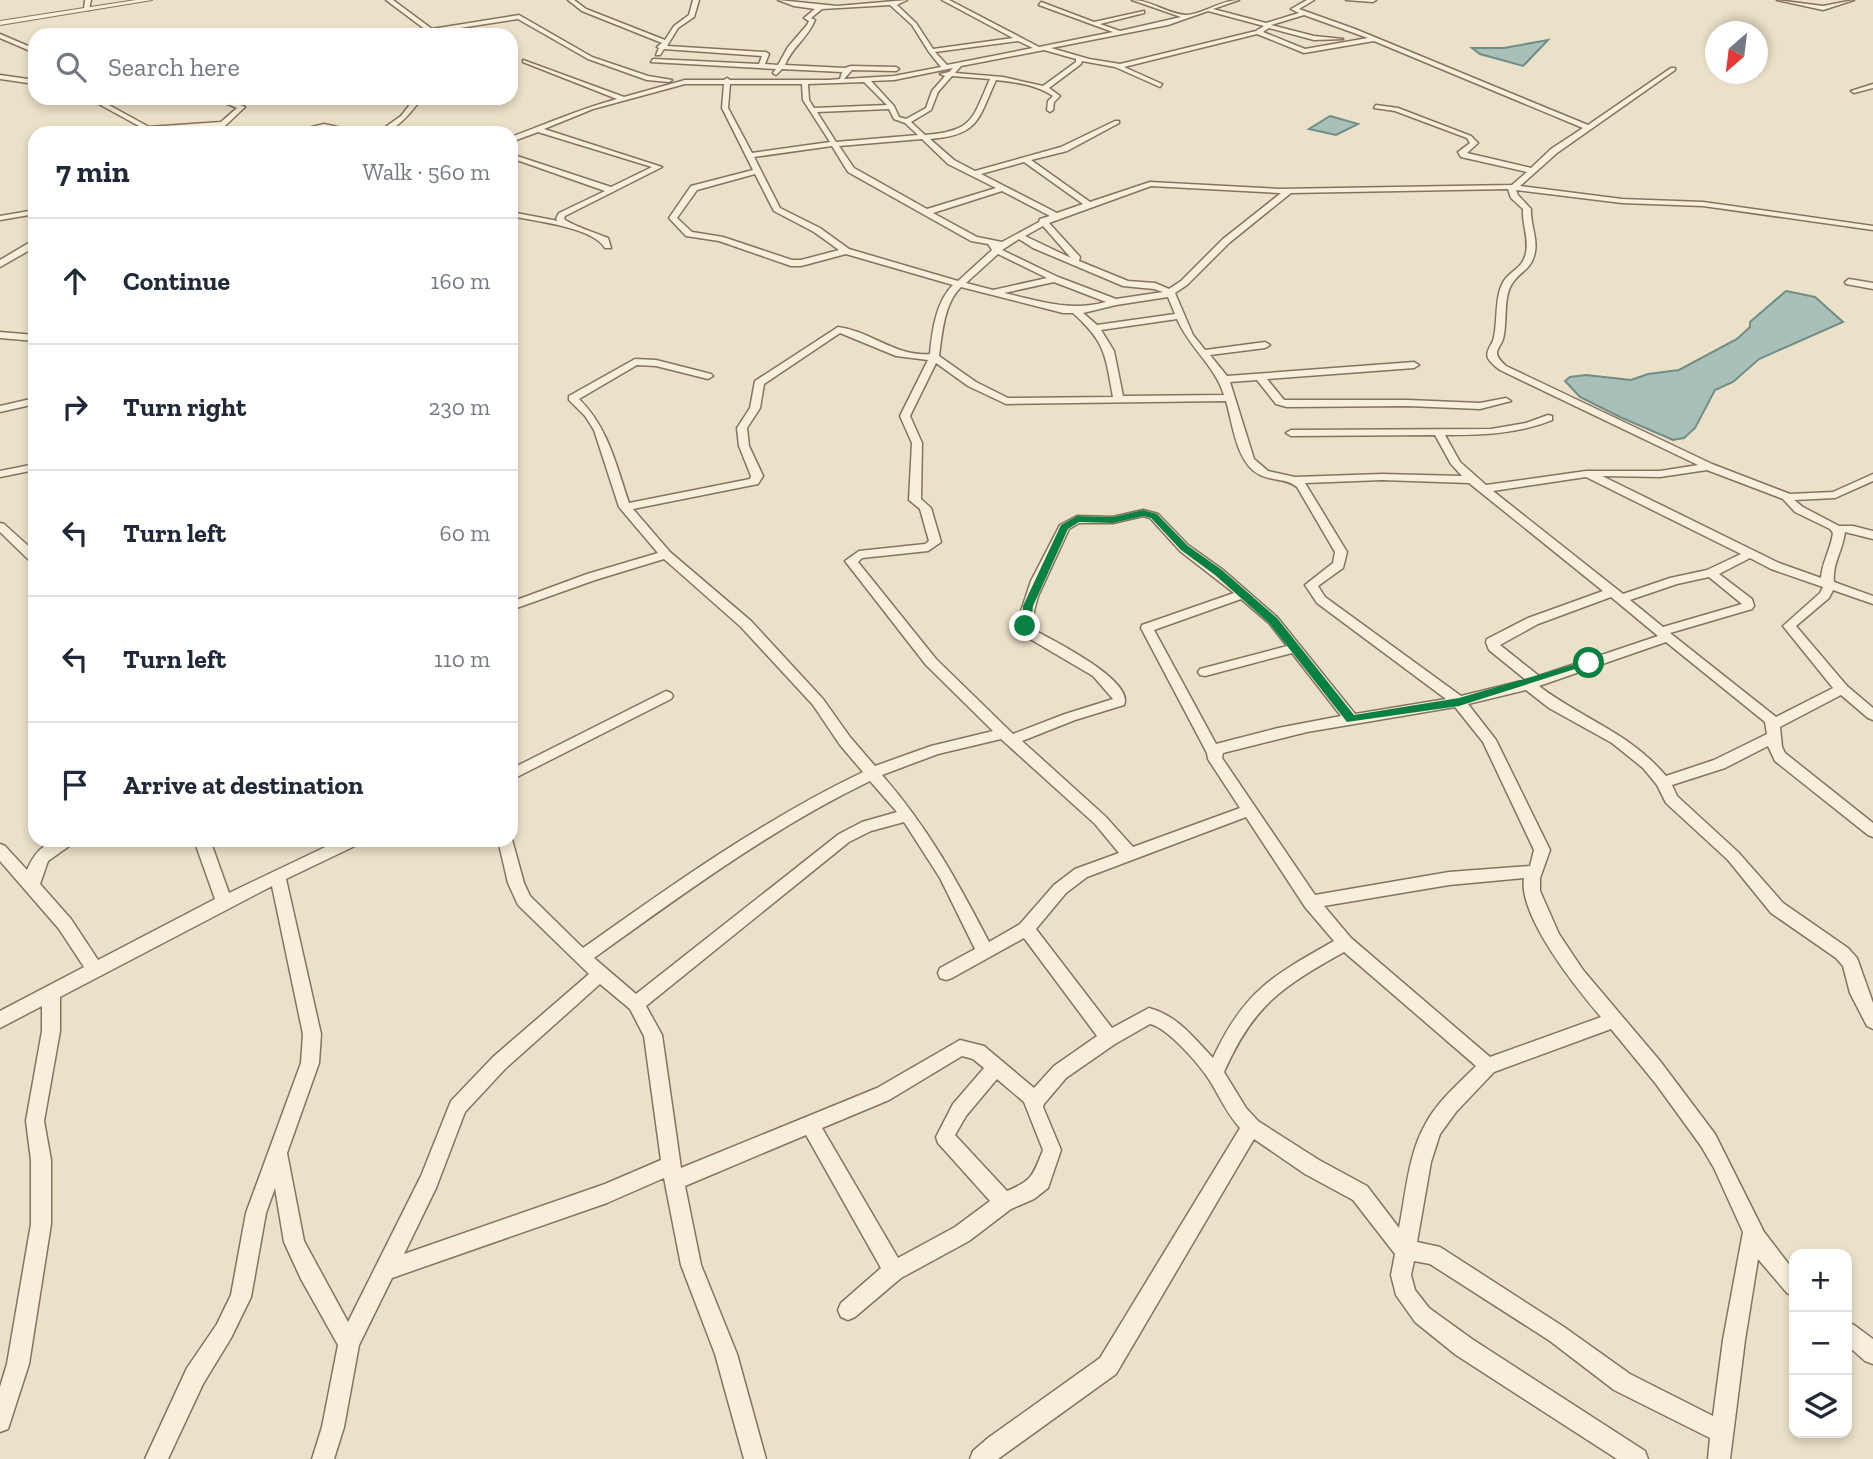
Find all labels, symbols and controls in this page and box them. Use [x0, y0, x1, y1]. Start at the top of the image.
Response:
north arrow [1705, 21, 1768, 84]
search box [28, 28, 518, 105]
icon: search [52, 48, 90, 86]
text: Search here [108, 51, 240, 83]
text: 7 min [56, 154, 130, 190]
text: Walk · 560 m [363, 158, 490, 186]
icon: ahead [56, 262, 94, 300]
text: Continue [123, 265, 230, 297]
text: 160 m [431, 267, 490, 295]
icon: right [56, 388, 94, 426]
text: Turn right [123, 391, 246, 423]
text: 230 m [429, 393, 490, 421]
icon: left [56, 514, 94, 552]
text: Turn left [123, 517, 226, 549]
text: 60 m [439, 519, 490, 547]
route end [1009, 610, 1040, 641]
icon: left [56, 640, 94, 678]
text: Turn left [123, 643, 226, 675]
text: 110 m [434, 645, 490, 673]
route start [1573, 647, 1604, 678]
icon: arrive [56, 766, 94, 804]
text: Arrive at destination [123, 769, 363, 801]
map controls [1789, 1249, 1852, 1438]
button: + [1789, 1249, 1852, 1312]
button: − [1789, 1312, 1852, 1375]
button: layers [1789, 1375, 1852, 1438]

